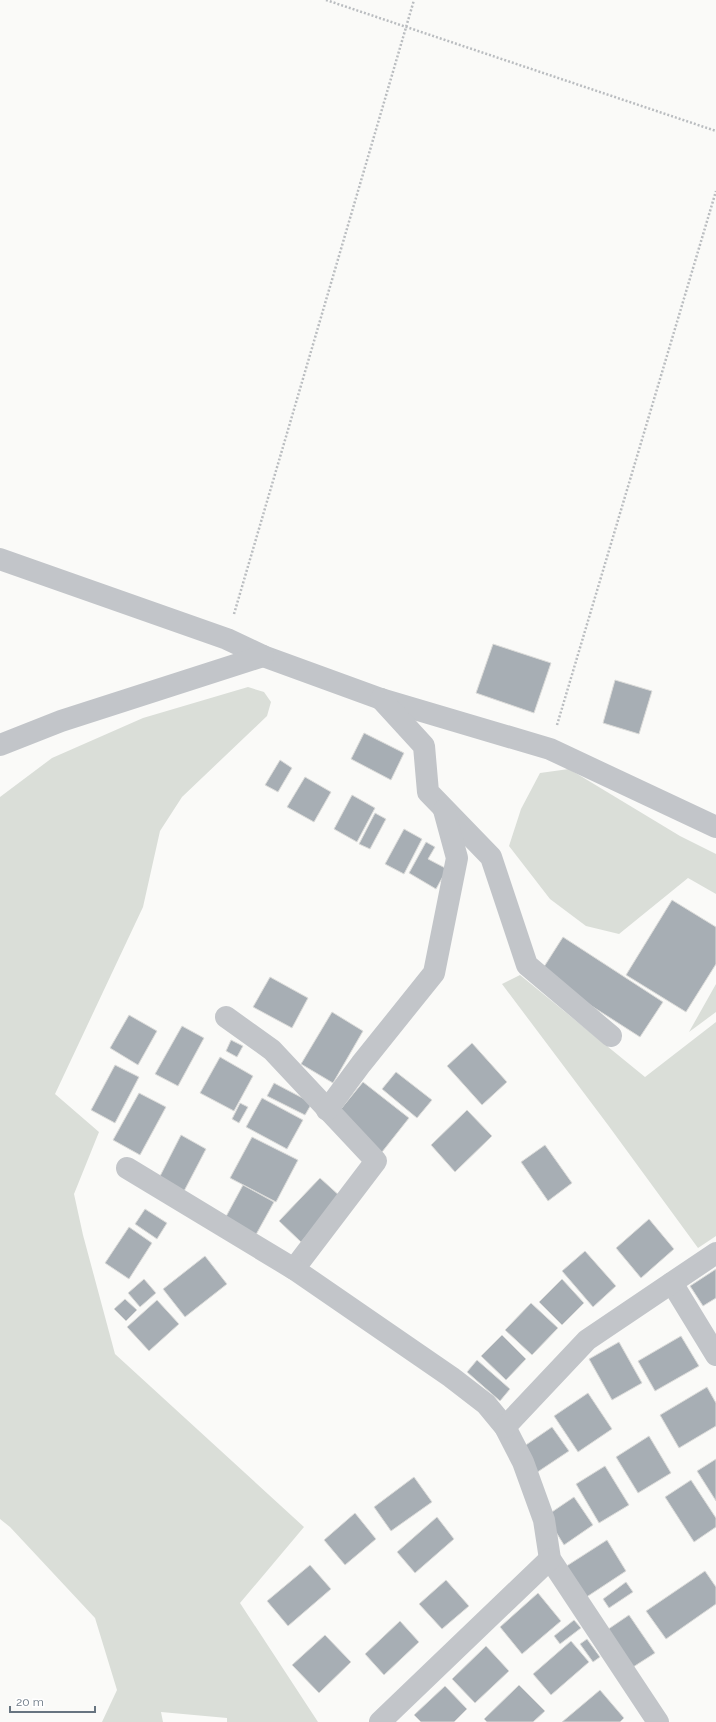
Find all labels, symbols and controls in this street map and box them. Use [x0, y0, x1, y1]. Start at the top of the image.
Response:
scale bar [10, 1688, 95, 1714]
text: 20 m [16, 1695, 44, 1709]

